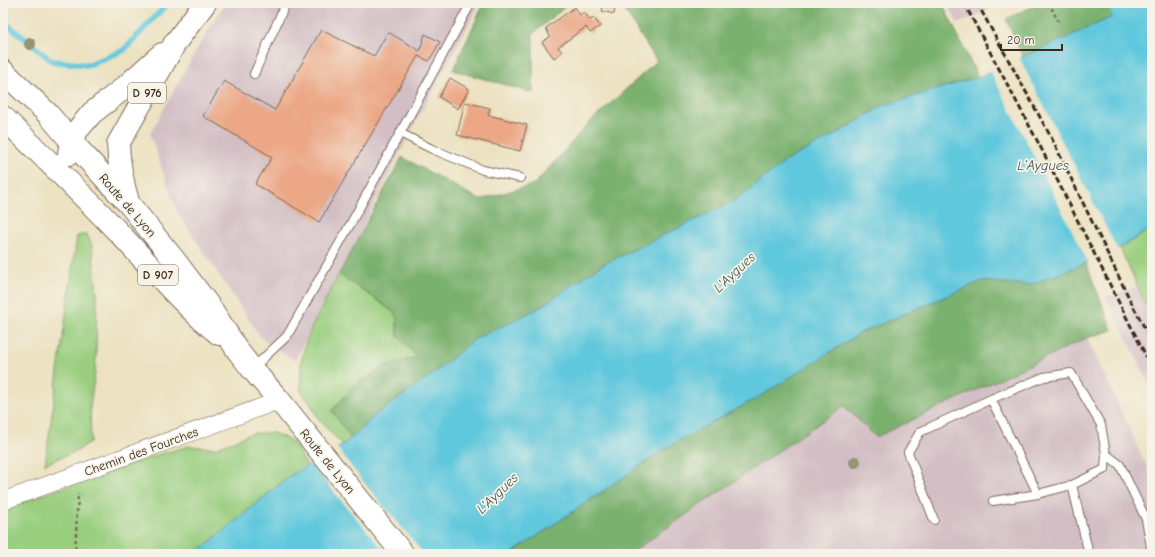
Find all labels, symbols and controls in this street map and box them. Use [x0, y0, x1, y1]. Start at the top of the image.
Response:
scale bar [1001, 26, 1062, 52]
text: 20 m [1007, 33, 1035, 47]
road number: D 976 [128, 83, 166, 103]
water label: L'Aygues [1017, 157, 1069, 174]
street label: Route de Lyon [96, 171, 159, 240]
water label: L'Aygues [710, 249, 759, 296]
road number: D 907 [138, 265, 178, 285]
street label: Chemin des Fourches [82, 424, 200, 479]
street label: Route de Lyon [297, 426, 358, 497]
water label: L'Aygues [473, 469, 522, 517]

